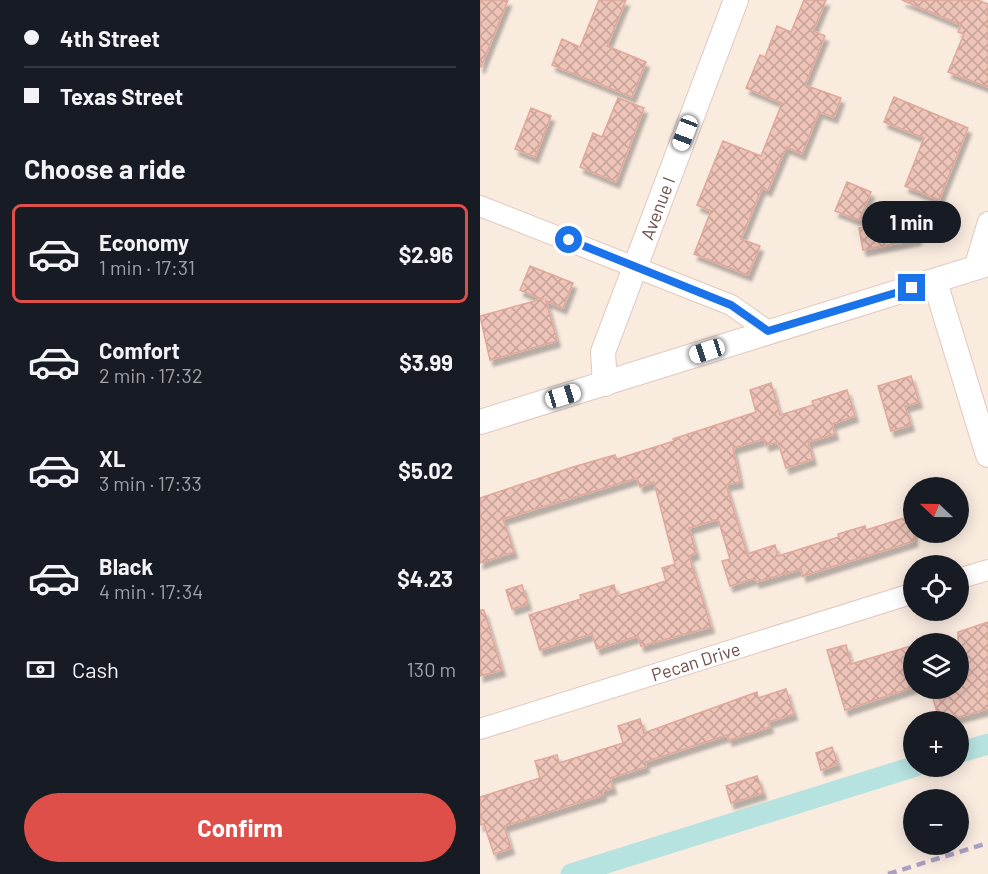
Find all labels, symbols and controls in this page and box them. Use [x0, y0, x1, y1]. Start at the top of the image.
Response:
text: 4th Street [60, 25, 160, 51]
text: Texas Street [60, 83, 183, 109]
car [670, 113, 700, 153]
text: Choose a ride [24, 152, 186, 184]
street label: Avenue I [636, 173, 679, 243]
callout: 1 min [862, 201, 962, 243]
text: 1 min [890, 210, 933, 234]
route start [555, 226, 582, 253]
icon: car [27, 227, 81, 281]
text: Economy [99, 229, 189, 255]
text: $2.96 [399, 241, 453, 267]
text: 1 min · 17:31 [99, 255, 195, 279]
route end [898, 274, 925, 301]
icon: car [27, 335, 81, 389]
text: Comfort [99, 337, 180, 363]
car [687, 337, 727, 365]
text: $3.99 [399, 349, 453, 375]
text: 2 min · 17:32 [99, 363, 203, 387]
car [543, 382, 583, 410]
icon: car [27, 443, 81, 497]
text: XL [99, 445, 125, 471]
text: $5.02 [398, 457, 453, 483]
text: 3 min · 17:33 [99, 471, 202, 495]
north arrow [903, 477, 969, 543]
map controls [903, 477, 969, 855]
icon: car [27, 551, 81, 605]
text: Black [99, 553, 153, 579]
button: locate [903, 555, 969, 621]
text: $4.23 [397, 565, 453, 591]
text: 4 min · 17:34 [99, 579, 203, 603]
button: layers [903, 633, 969, 699]
street label: Pecan Drive [648, 637, 743, 686]
icon: cash [24, 653, 57, 686]
text: Cash [72, 656, 119, 682]
text: 130 m [407, 657, 456, 681]
button: + [903, 711, 969, 777]
button: − [903, 789, 969, 855]
button: Confirm [24, 793, 456, 862]

